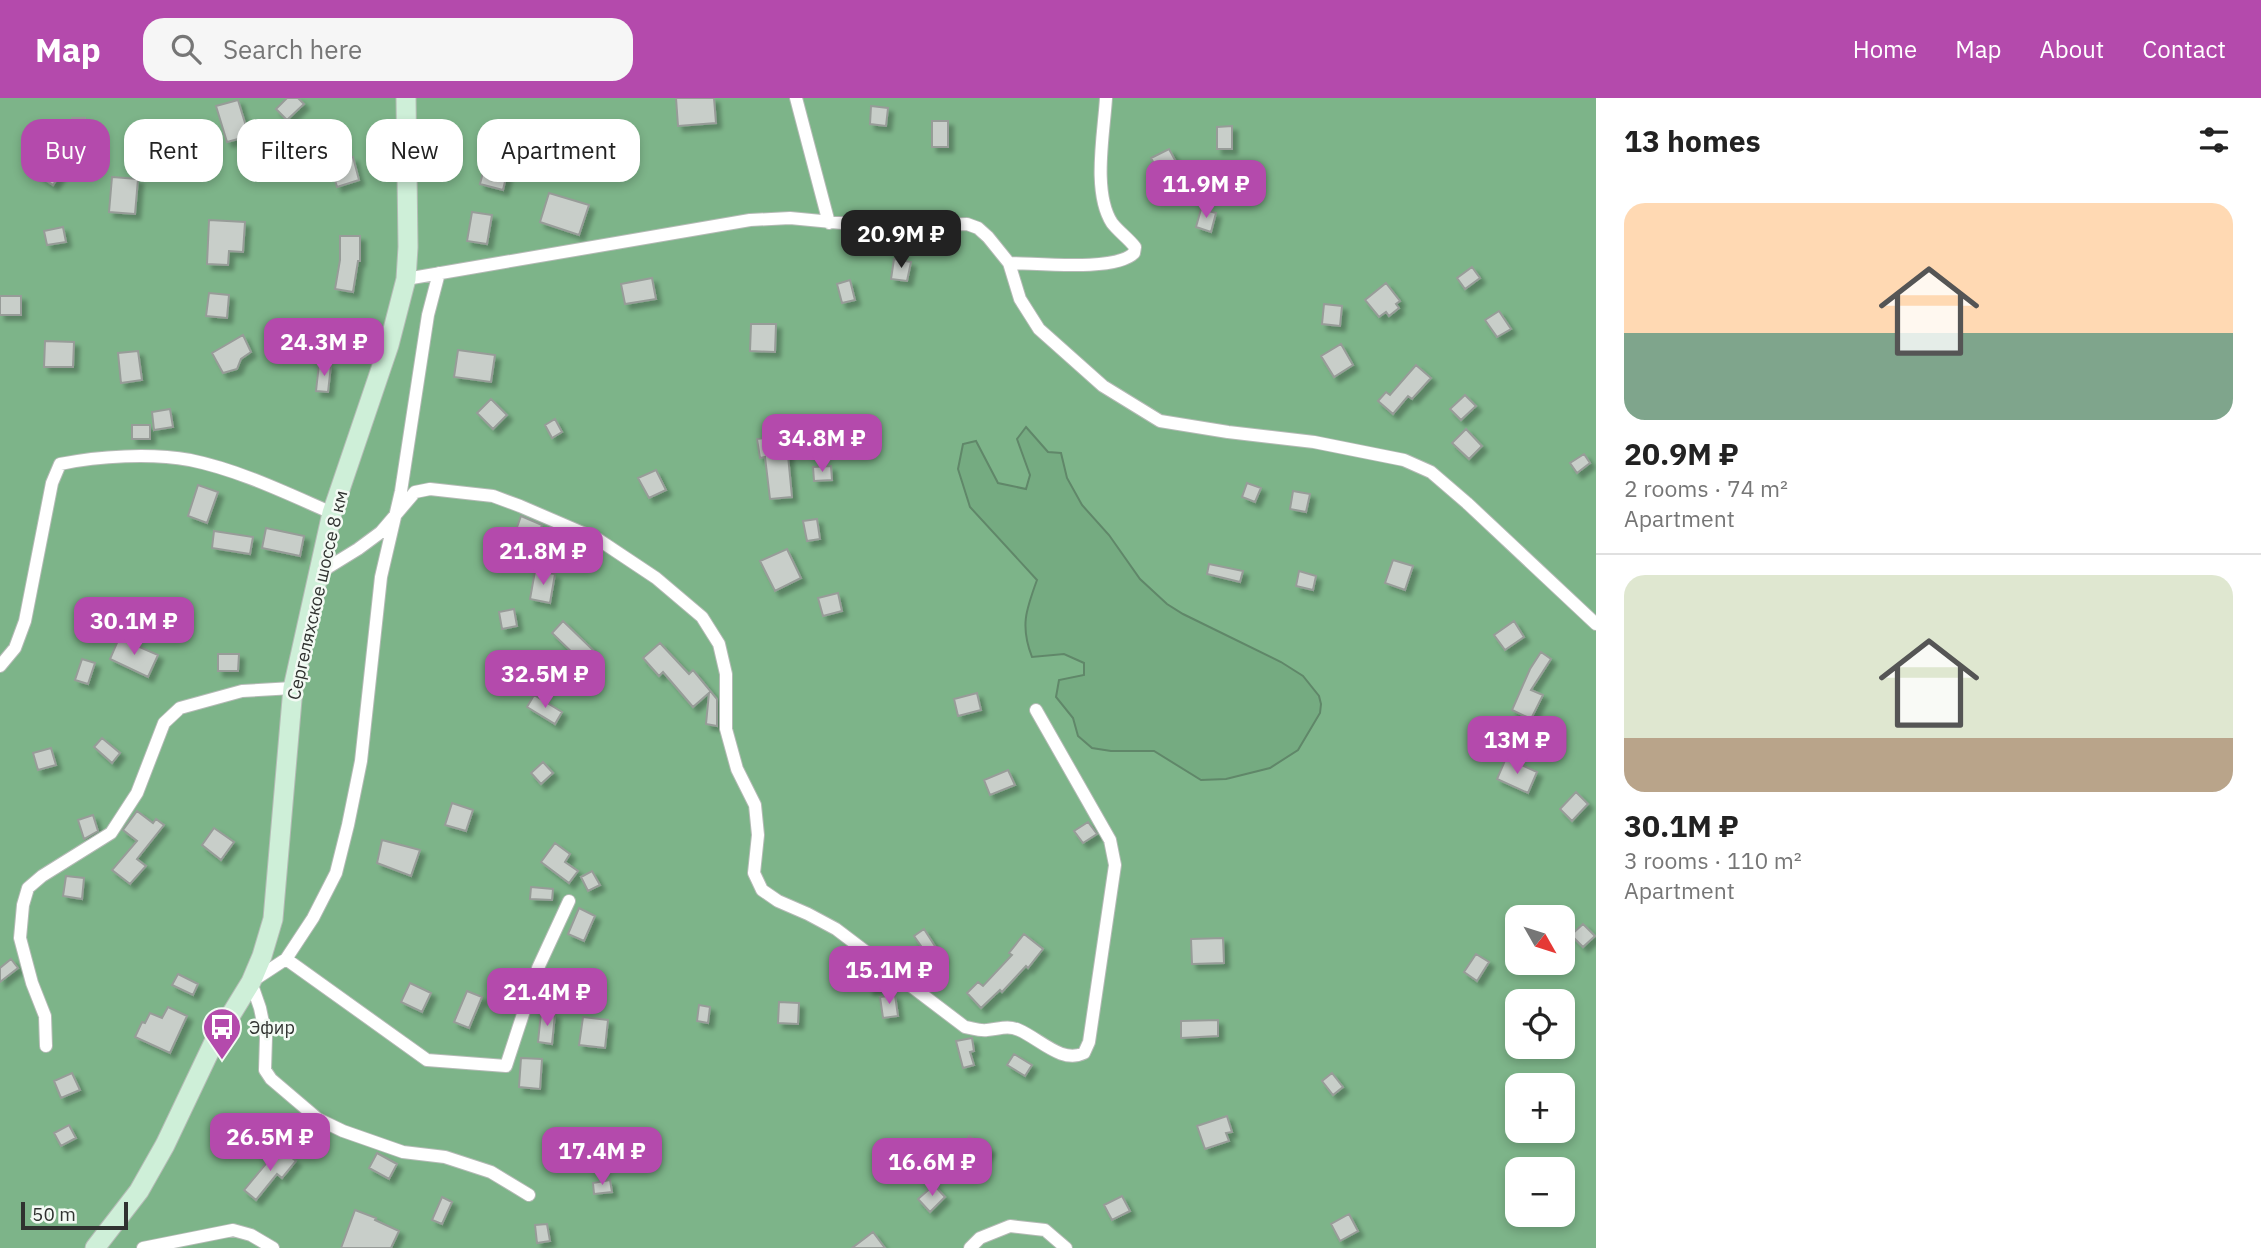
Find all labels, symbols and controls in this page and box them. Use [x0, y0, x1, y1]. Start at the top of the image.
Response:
search box [143, 18, 633, 81]
text: Map [35, 28, 101, 71]
icon: search [167, 30, 205, 68]
text: Search here [223, 32, 362, 66]
text: Home [1853, 33, 1917, 65]
text: Map [1955, 33, 2001, 65]
text: About [2039, 33, 2104, 65]
text: Contact [2142, 33, 2226, 65]
chip: Buy [21, 119, 110, 182]
chip: Rent [124, 119, 223, 182]
chip: Filters [237, 119, 352, 182]
chip: New [366, 119, 463, 182]
chip: Apartment [477, 119, 640, 182]
text: 13 homes [1624, 121, 1761, 160]
icon: filters [2195, 121, 2233, 159]
pin: 11.9M ₽ [1141, 160, 1271, 220]
text: 11.9M ₽ [1162, 168, 1250, 198]
pin: 20.9M ₽ [836, 211, 966, 270]
text: 20.9M ₽ [857, 218, 945, 248]
icon: home [1866, 248, 1992, 374]
pin: 24.3M ₽ [259, 318, 389, 378]
text: 24.3M ₽ [280, 326, 368, 356]
pin: 34.8M ₽ [757, 414, 887, 474]
text: 34.8M ₽ [778, 422, 866, 452]
text: 20.9M ₽ [1624, 434, 1739, 473]
text: 2 rooms · 74 m² [1624, 473, 1788, 503]
street label: Сергеляхское шоссе 8 км [282, 488, 352, 702]
text: Apartment [1624, 503, 1735, 533]
pin: 21.8M ₽ [478, 528, 608, 587]
text: 21.8M ₽ [499, 535, 587, 565]
pin: 30.1M ₽ [69, 598, 199, 657]
text: 30.1M ₽ [90, 605, 178, 635]
icon: home [1866, 620, 1992, 746]
pin: 32.5M ₽ [480, 650, 610, 710]
text: 32.5M ₽ [501, 658, 589, 688]
pin: 13M ₽ [1468, 716, 1566, 776]
text: 13M ₽ [1483, 724, 1551, 754]
text: 30.1M ₽ [1624, 806, 1739, 845]
text: 3 rooms · 110 m² [1624, 845, 1802, 875]
text: Apartment [1624, 875, 1735, 905]
north arrow [1505, 905, 1575, 975]
map controls [1505, 905, 1575, 1227]
pin: 15.1M ₽ [824, 946, 954, 1006]
text: 15.1M ₽ [845, 954, 933, 984]
pin: 21.4M ₽ [482, 968, 612, 1028]
text: 21.4M ₽ [503, 976, 591, 1006]
button: locate [1505, 989, 1575, 1059]
bus stop icon: Эфир [201, 1006, 243, 1061]
place label: Эфир [249, 1016, 295, 1039]
button: + [1505, 1073, 1575, 1143]
pin: 26.5M ₽ [205, 1114, 335, 1173]
text: 26.5M ₽ [226, 1121, 314, 1151]
pin: 17.4M ₽ [537, 1128, 667, 1187]
text: 17.4M ₽ [558, 1135, 646, 1165]
pin: 16.6M ₽ [867, 1138, 997, 1198]
text: 16.6M ₽ [888, 1146, 976, 1176]
button: − [1505, 1157, 1575, 1227]
scale bar [21, 1199, 128, 1231]
text: 50 m [32, 1202, 76, 1226]

